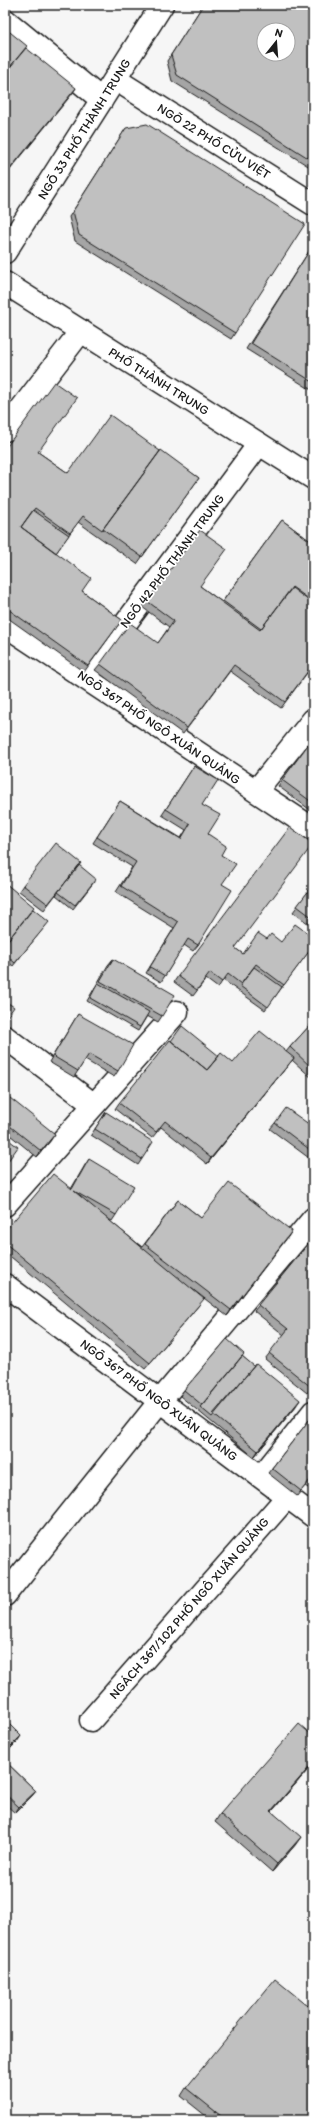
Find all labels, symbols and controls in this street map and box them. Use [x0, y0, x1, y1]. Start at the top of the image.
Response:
north arrow [256, 22, 296, 62]
text: N [273, 26, 284, 40]
street label: NGÕ 33 PHỐ THÀNH TRUNG [34, 55, 134, 202]
street label: NGÕ 22 PHỐ CỬU VIỆT [155, 99, 274, 182]
street label: PHỐ THÀNH TRUNG [106, 343, 213, 418]
street label: NGÕ 42 PHỐ THÀNH TRUNG [116, 491, 227, 631]
street label: NGÕ 367 PHỐ NGÔ XUÂN QUẢNG [75, 666, 244, 787]
street label: NGÕ 367 PHỐ NGÔ XUÂN QUẢNG [77, 1335, 241, 1464]
street label: NGÁCH 367/102 PHỐ NGÔ XUÂN QUẢNG [105, 1513, 272, 1702]

